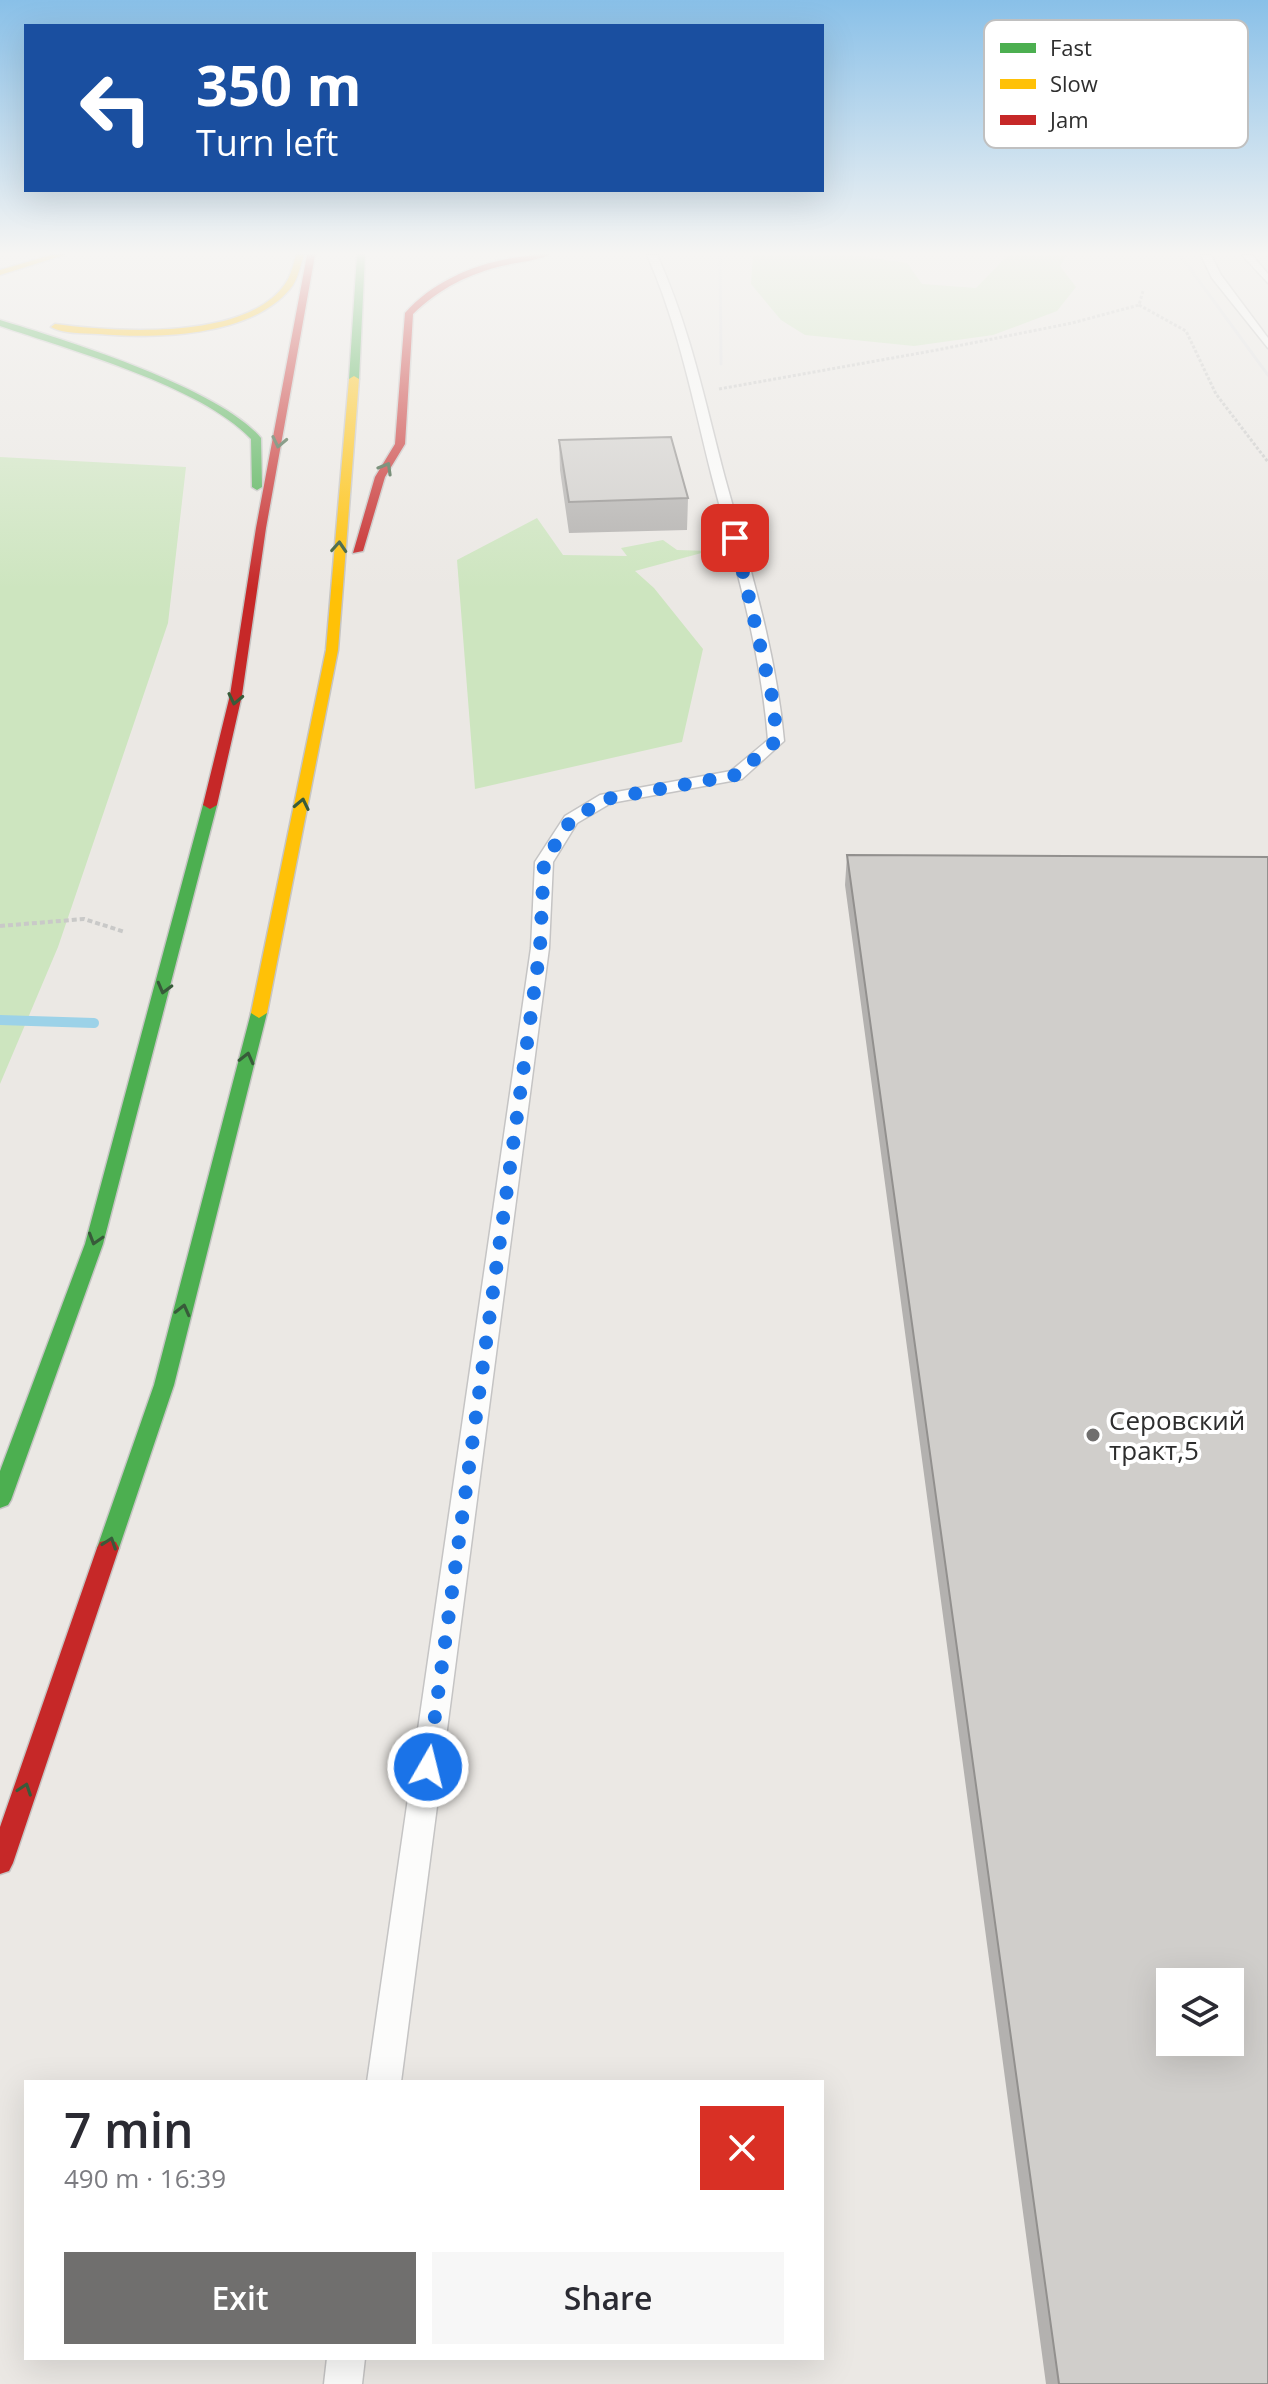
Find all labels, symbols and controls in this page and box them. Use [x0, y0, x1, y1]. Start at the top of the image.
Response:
legend [984, 20, 1248, 148]
text: Fast [1050, 32, 1092, 62]
text: 350 m [196, 46, 362, 122]
icon: left [64, 56, 168, 160]
text: Slow [1050, 68, 1098, 98]
text: Jam [1048, 104, 1089, 134]
text: Turn left [196, 118, 338, 167]
one-way arrow [271, 435, 288, 449]
one-way arrow [376, 462, 391, 477]
pin [701, 504, 769, 572]
icon: arrive [713, 516, 757, 560]
one-way arrow [330, 540, 347, 553]
one-way arrow [227, 692, 244, 705]
one-way arrow [293, 797, 310, 811]
one-way arrow [157, 981, 173, 994]
one-way arrow [238, 1051, 255, 1065]
one-way arrow [88, 1231, 104, 1245]
one-way arrow [174, 1303, 191, 1317]
place label: Серовский тракт,5 [1109, 1402, 1245, 1468]
marker: Серовский тракт,5 [1084, 1426, 1102, 1444]
one-way arrow [100, 1537, 116, 1551]
position arrow [386, 1725, 470, 1809]
one-way arrow [16, 1783, 32, 1797]
map controls [1156, 1968, 1244, 2056]
button: layers [1156, 1968, 1244, 2056]
text: 7 min [64, 2097, 194, 2162]
button: close [700, 2106, 784, 2190]
text: 490 m · 16:39 [64, 2160, 226, 2196]
button: Exit [64, 2252, 416, 2344]
button: Share [432, 2252, 784, 2344]

